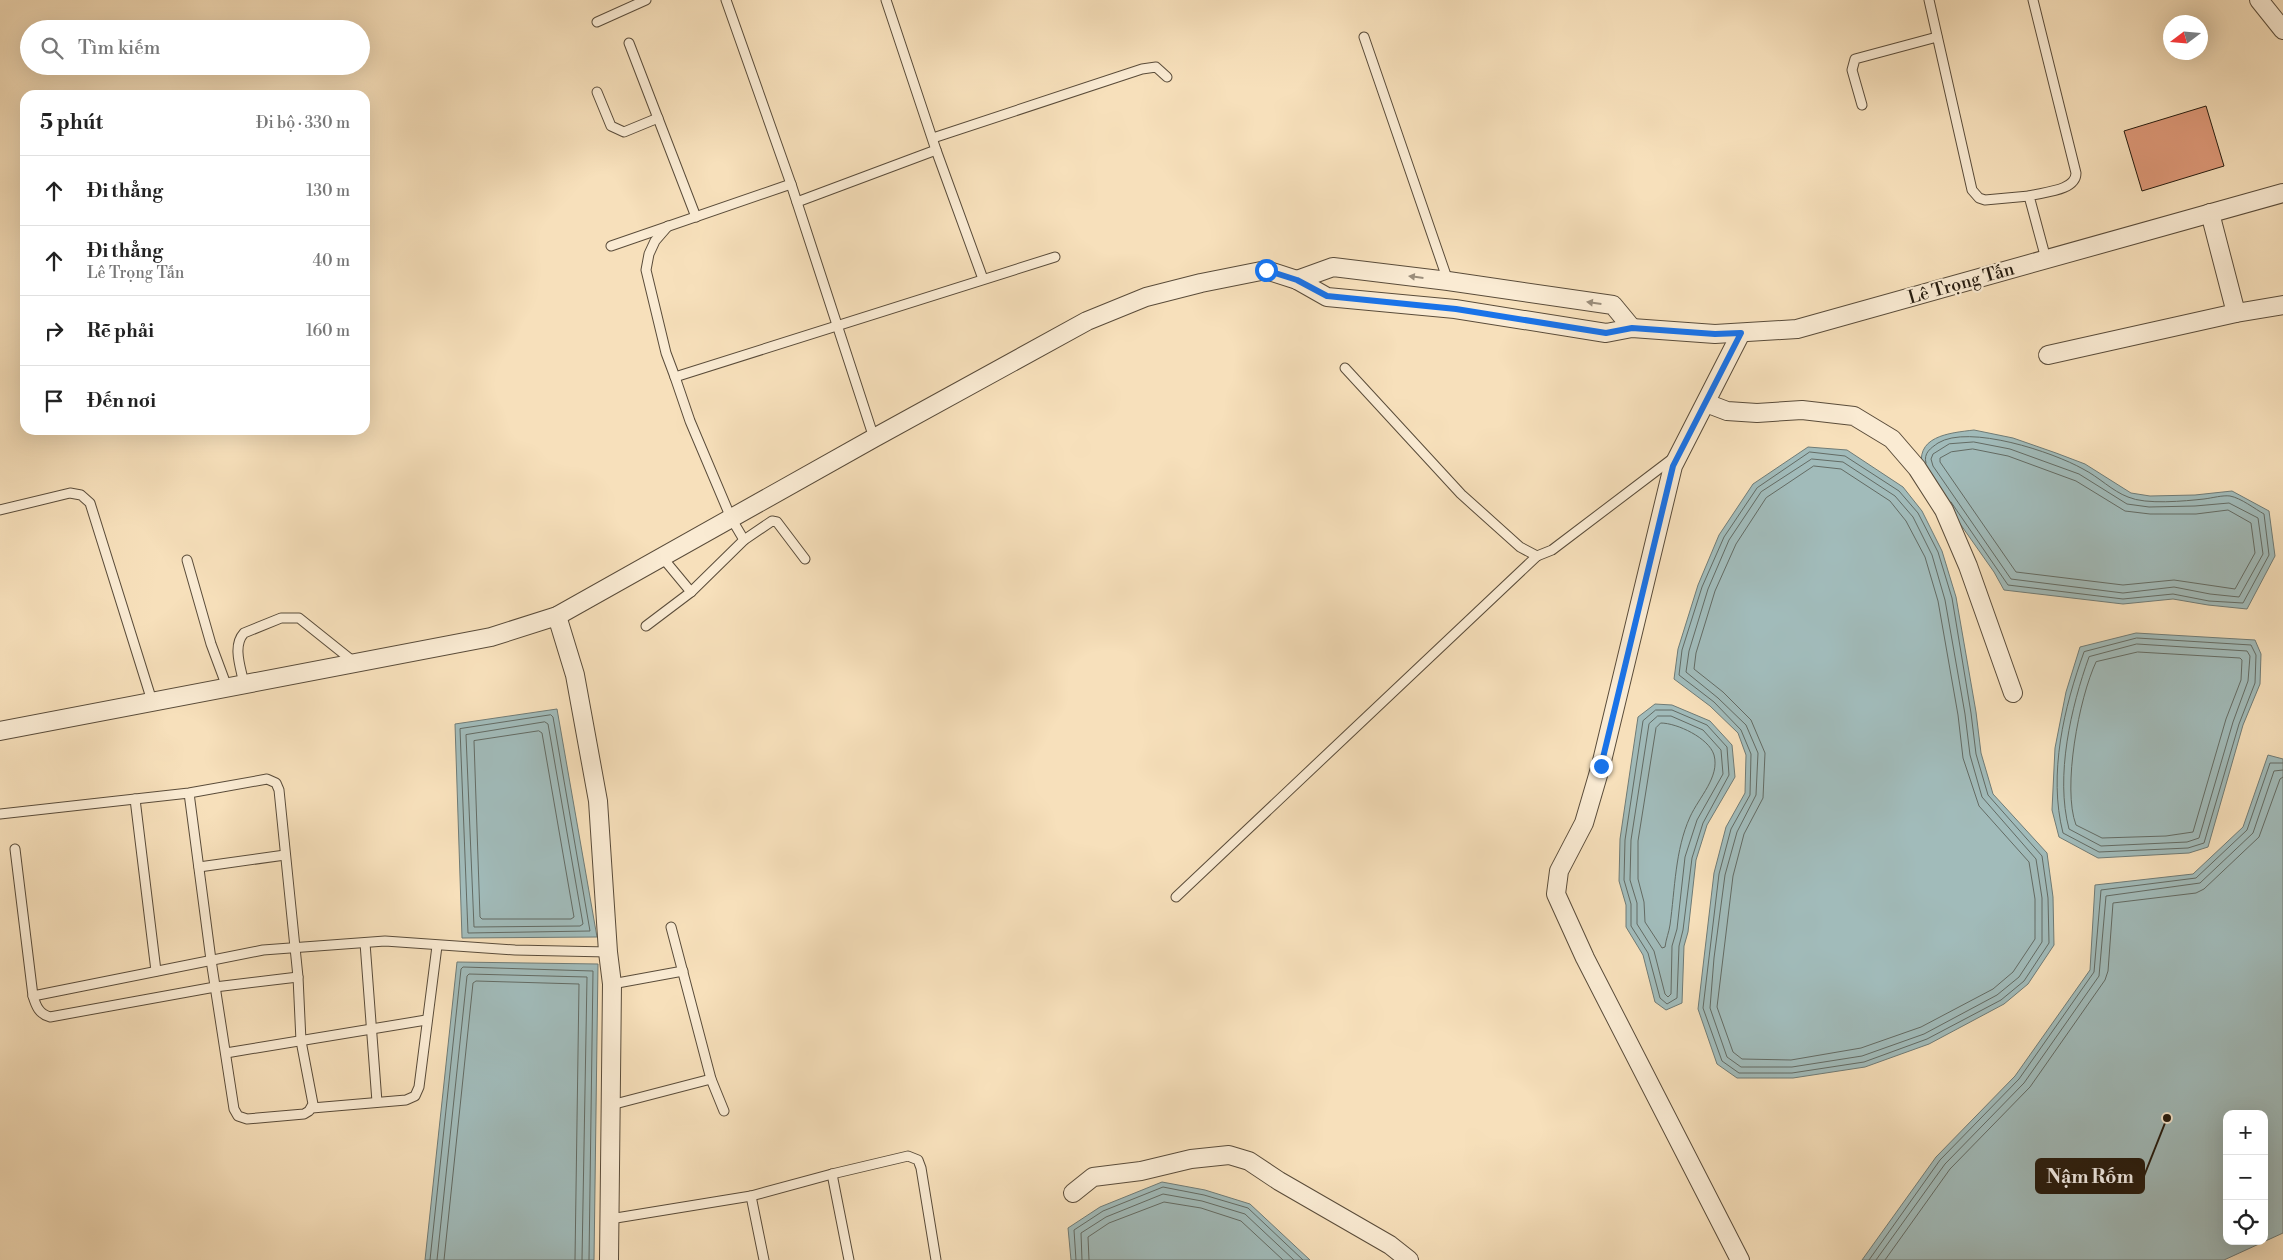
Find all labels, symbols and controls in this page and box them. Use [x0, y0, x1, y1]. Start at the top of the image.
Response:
north arrow [2163, 15, 2208, 60]
search box [20, 20, 370, 75]
icon: search [38, 34, 66, 62]
text: Tìm kiếm [78, 36, 161, 60]
text: 5 phút [40, 110, 103, 136]
text: Đi bộ · 330 m [256, 113, 350, 133]
icon: ahead [40, 177, 68, 205]
text: Đi thẳng [87, 179, 163, 203]
text: 130 m [306, 181, 350, 201]
text: Đi thẳng [87, 239, 163, 263]
icon: ahead [40, 247, 68, 275]
text: 40 m [313, 251, 350, 271]
street label: Lê Trọng Tấn [1905, 257, 2017, 310]
route start [1255, 259, 1278, 282]
text: Lê Trọng Tấn [87, 263, 184, 283]
one-way arrow [1408, 273, 1424, 281]
one-way arrow [1586, 298, 1602, 306]
icon: right [40, 317, 68, 345]
text: Rẽ phải [87, 319, 154, 343]
text: 160 m [306, 321, 350, 341]
icon: arrive [40, 387, 68, 415]
text: Đến nơi [87, 389, 156, 413]
route end [1590, 755, 1613, 778]
map controls [2223, 1110, 2268, 1245]
button: + [2223, 1110, 2268, 1155]
button: − [2223, 1155, 2268, 1200]
callout: Nậm Rốm [2036, 1159, 2144, 1193]
text: Nậm Rốm [2046, 1165, 2134, 1189]
button: locate [2223, 1200, 2268, 1245]

